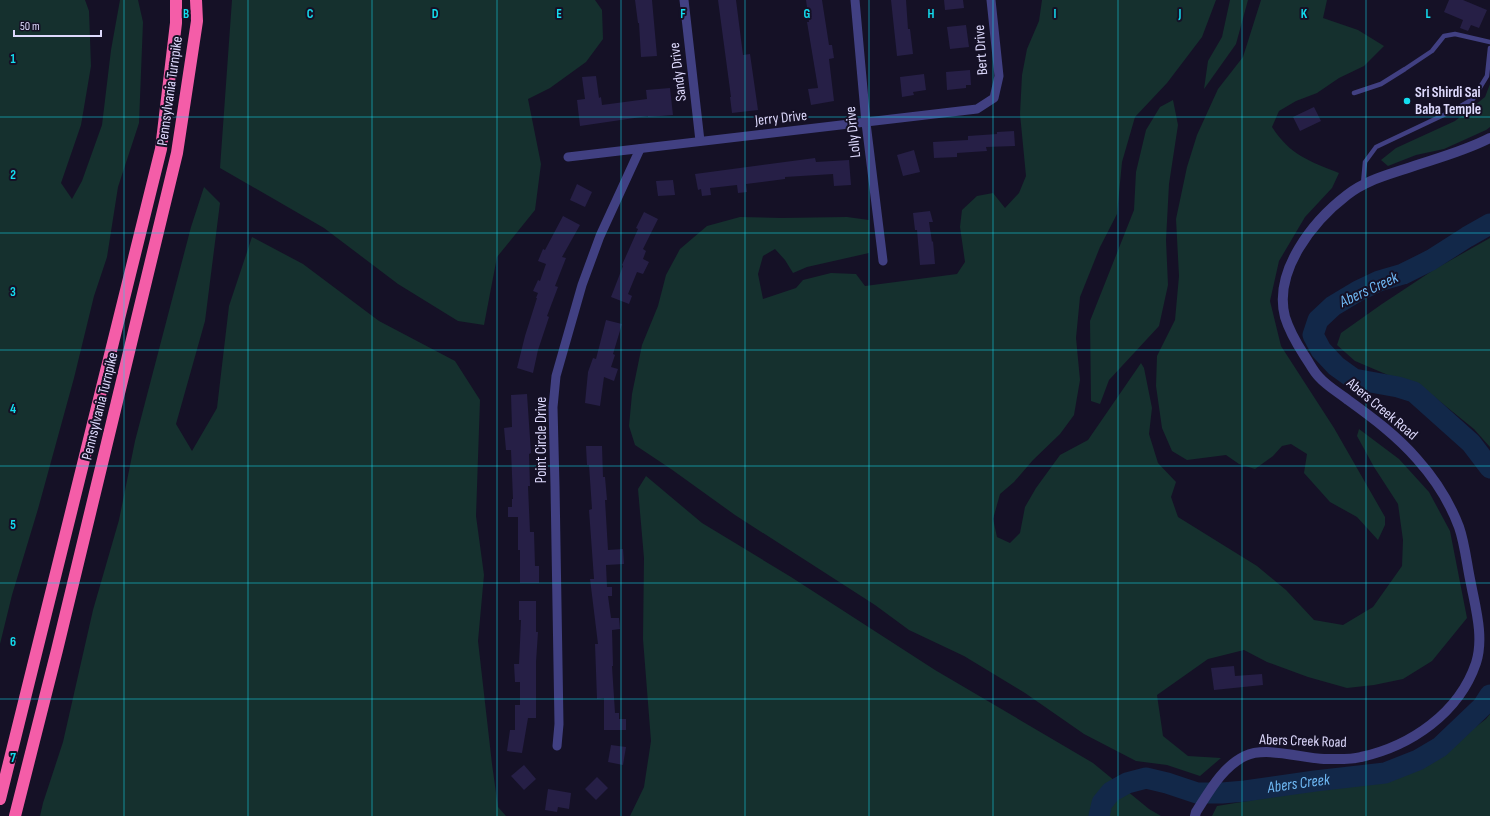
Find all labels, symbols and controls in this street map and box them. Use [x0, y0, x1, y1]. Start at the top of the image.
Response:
text: B [183, 6, 189, 22]
text: C [307, 6, 314, 22]
text: D [432, 6, 439, 22]
text: E [556, 6, 562, 22]
text: F [680, 6, 686, 22]
text: G [804, 6, 811, 22]
text: H [928, 6, 935, 22]
text: I [1054, 6, 1057, 22]
text: J [1178, 6, 1182, 22]
text: K [1301, 6, 1308, 22]
text: L [1425, 6, 1431, 22]
scale bar [14, 12, 101, 38]
text: 50 m [20, 19, 40, 34]
street label: Bert Drive [970, 24, 992, 76]
street label: Pennsylvania Turnpike [153, 35, 187, 147]
street label: Sandy Drive [665, 41, 691, 103]
text: 1 [10, 51, 16, 67]
place label: Sri Shirdi Sai Baba Temple [1415, 83, 1481, 119]
marker: Sri Shirdi Sai Baba Temple [1402, 96, 1412, 106]
street label: Lolly Drive [841, 105, 865, 159]
street label: Jerry Drive [753, 106, 808, 130]
text: 2 [10, 167, 16, 183]
water label: Abers Creek [1336, 268, 1402, 312]
text: 3 [10, 284, 16, 300]
street label: Pennsylvania Turnpike [77, 350, 123, 462]
street label: Abers Creek Road [1342, 373, 1421, 444]
street label: Point Circle Drive [532, 397, 551, 483]
text: 4 [10, 401, 16, 417]
text: 5 [10, 517, 16, 533]
text: 6 [10, 634, 16, 650]
street label: Abers Creek Road [1258, 730, 1347, 752]
text: 7 [10, 750, 16, 766]
water label: Abers Creek [1265, 770, 1332, 797]

